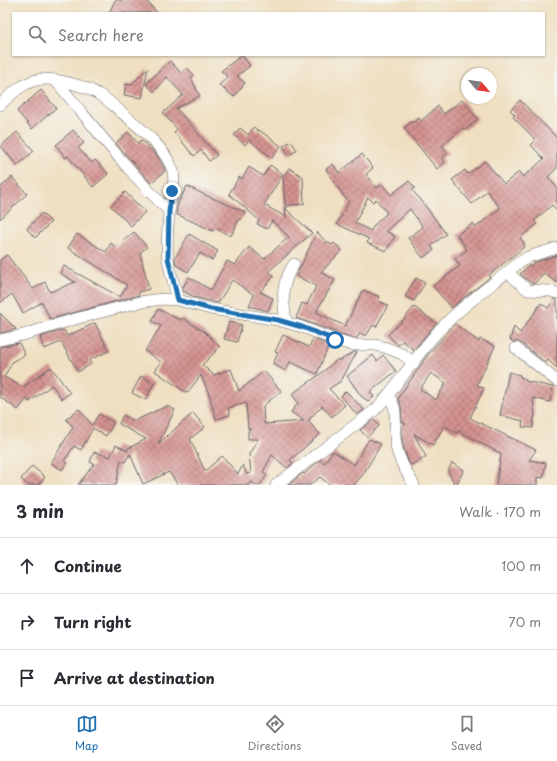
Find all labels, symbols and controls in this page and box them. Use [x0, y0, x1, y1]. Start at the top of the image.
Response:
search box [12, 12, 545, 56]
icon: search [26, 23, 48, 45]
text: Search here [58, 23, 144, 46]
north arrow [461, 68, 497, 104]
route end [163, 182, 181, 200]
route start [326, 331, 344, 349]
text: 3 min [16, 498, 64, 524]
text: Walk · 170 m [459, 502, 541, 521]
text: Continue [54, 554, 122, 577]
icon: ahead [16, 555, 38, 577]
text: 100 m [501, 556, 541, 575]
text: Turn right [54, 610, 131, 633]
icon: right [16, 611, 38, 633]
text: 70 m [508, 612, 541, 631]
text: Arrive at destination [54, 666, 215, 689]
icon: arrive [16, 667, 38, 689]
tab: Map [75, 713, 98, 754]
tab: Directions [248, 713, 301, 754]
tab: Saved [451, 713, 482, 754]

